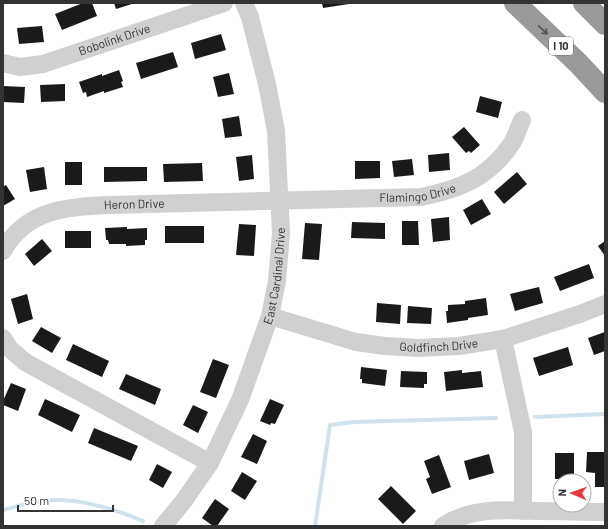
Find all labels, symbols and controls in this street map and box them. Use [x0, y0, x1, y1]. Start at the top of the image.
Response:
street label: Bobolink Drive [77, 20, 152, 58]
one-way arrow [538, 25, 548, 35]
road number: I 10 [549, 37, 573, 55]
street label: Flamingo Drive [379, 180, 457, 204]
street label: Heron Drive [103, 196, 165, 211]
street label: East Cardinal Drive [260, 227, 287, 326]
street label: Goldfinch Drive [399, 335, 479, 354]
north arrow [552, 473, 592, 513]
scale bar [18, 487, 113, 513]
text: N [555, 489, 568, 497]
text: 50 m [24, 493, 49, 507]

